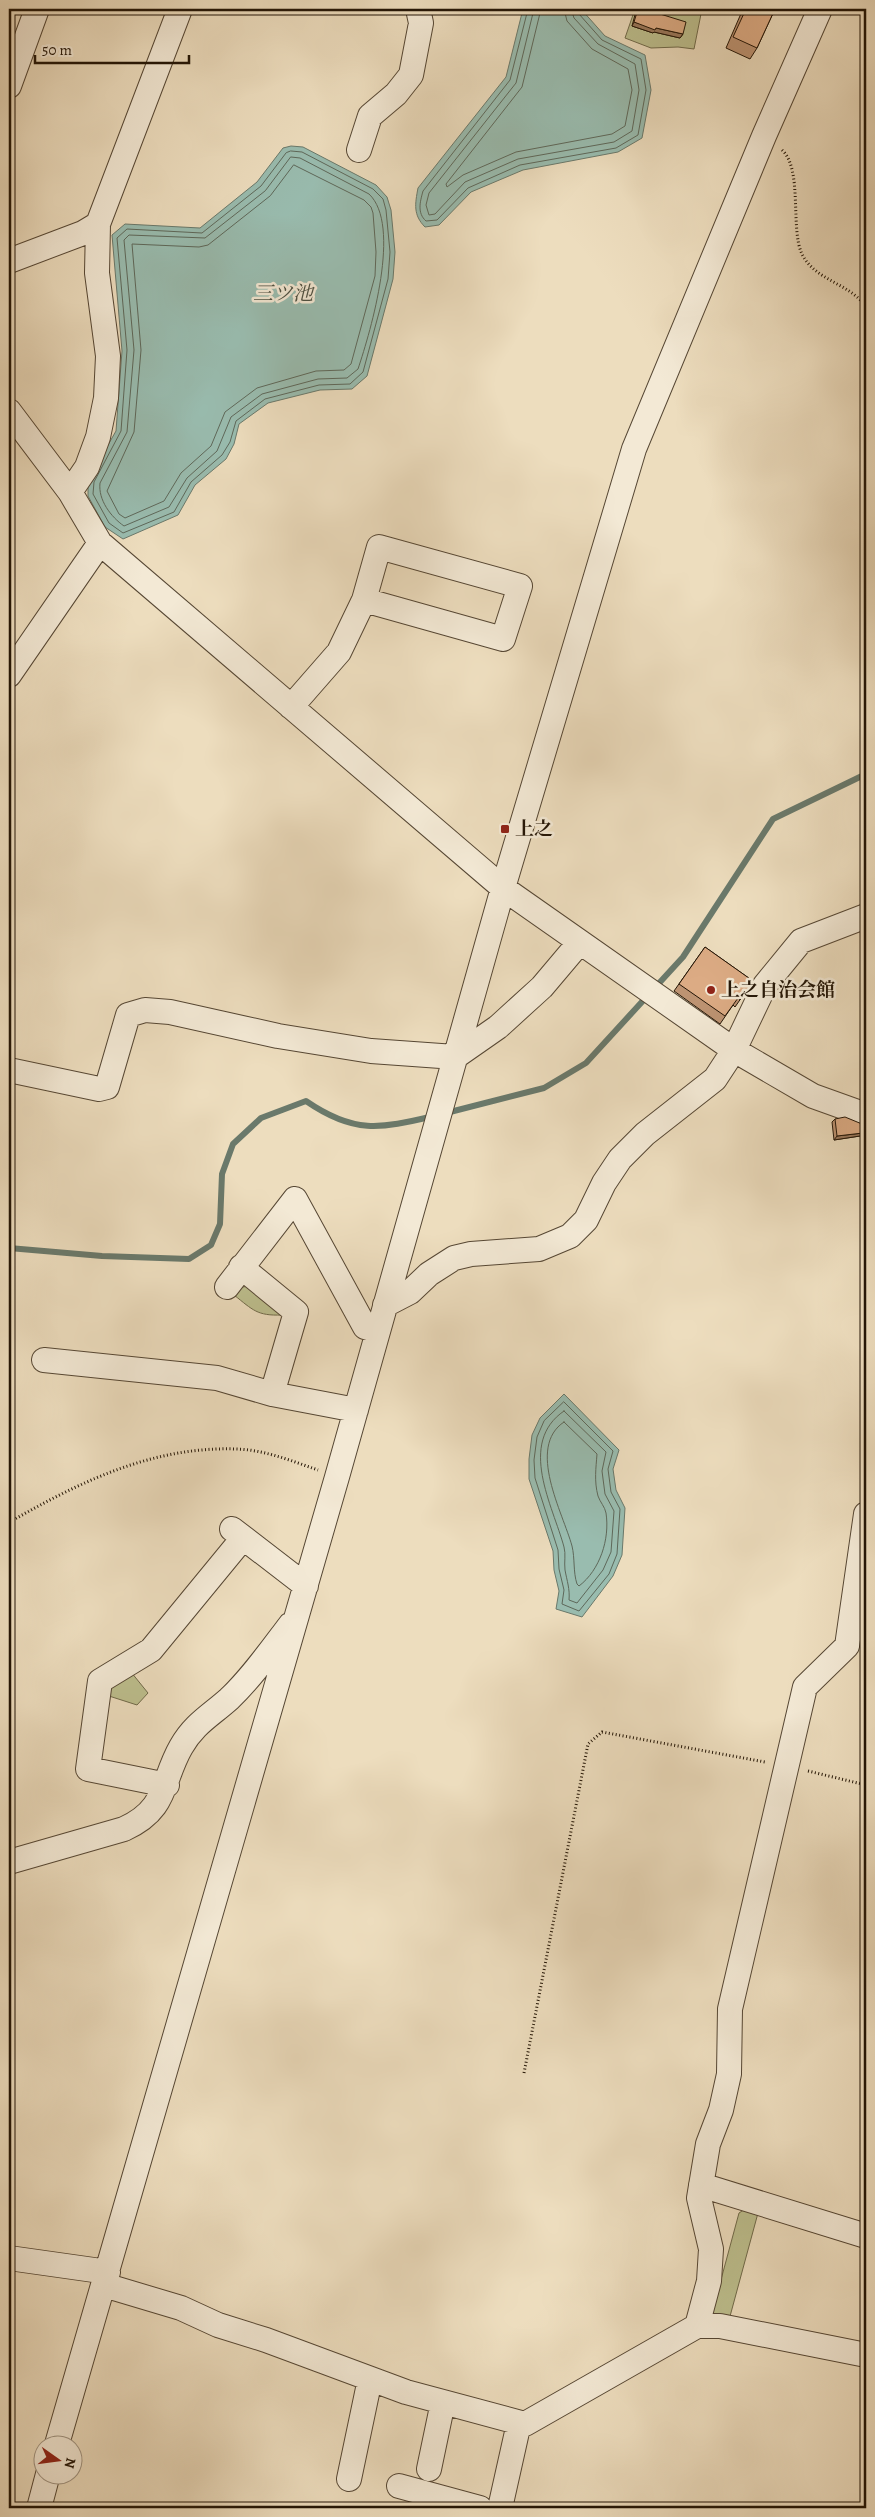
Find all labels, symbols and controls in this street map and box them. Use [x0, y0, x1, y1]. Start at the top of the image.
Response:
scale bar [35, 32, 189, 64]
text: 50 m [42, 40, 72, 60]
water label: 三ツ池 [253, 280, 315, 307]
place label: 上之 [515, 816, 553, 842]
marker: 上之 [499, 823, 511, 835]
place label: 上之自治会館 [721, 977, 835, 1003]
marker: 上之自治会館 [705, 984, 717, 996]
north arrow [32, 2434, 82, 2484]
text: N [60, 2456, 81, 2470]

